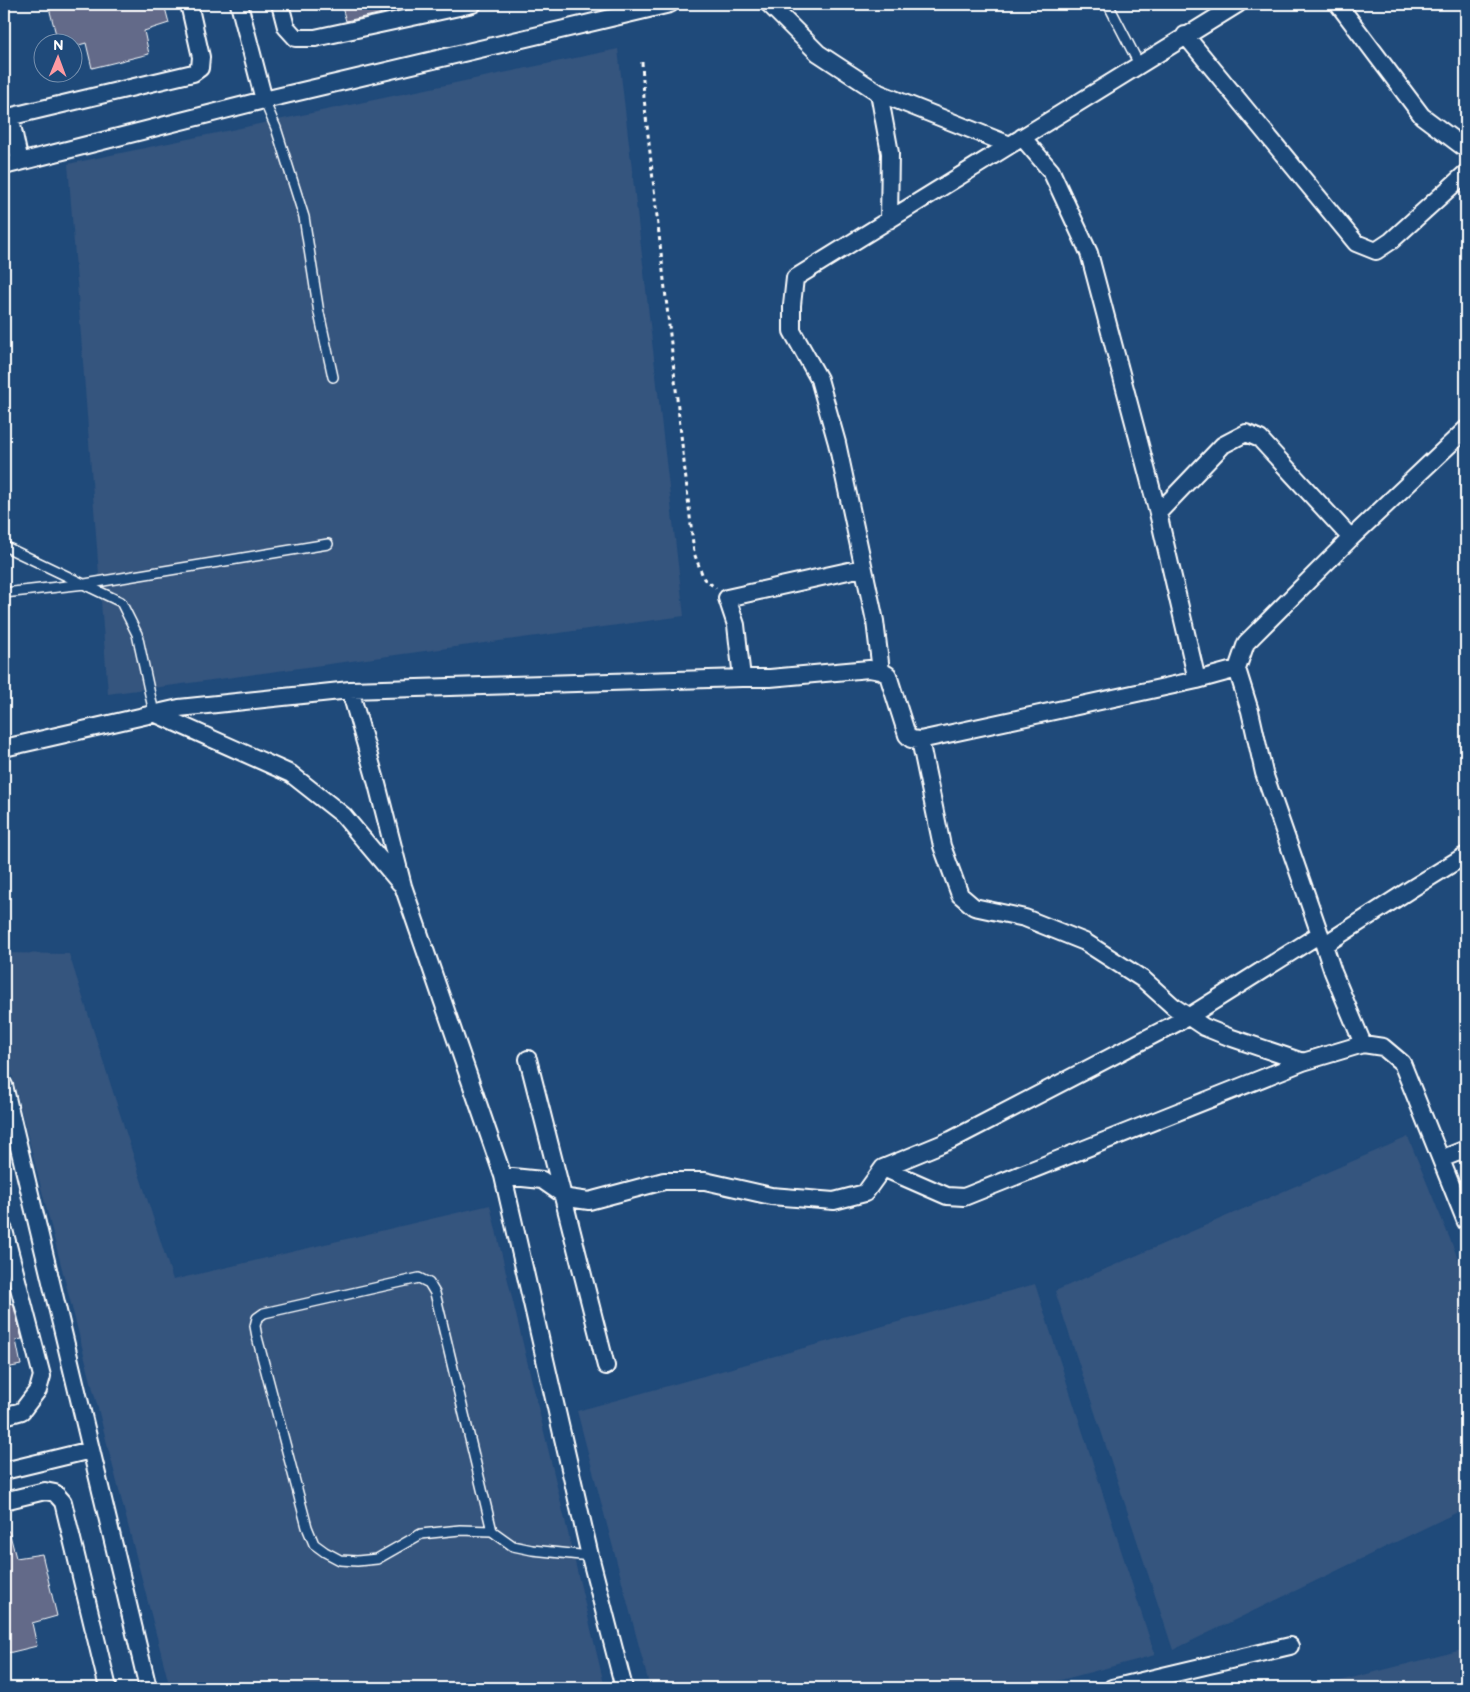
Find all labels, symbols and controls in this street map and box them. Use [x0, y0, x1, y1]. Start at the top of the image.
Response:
north arrow [32, 32, 82, 82]
text: N [53, 37, 64, 54]

